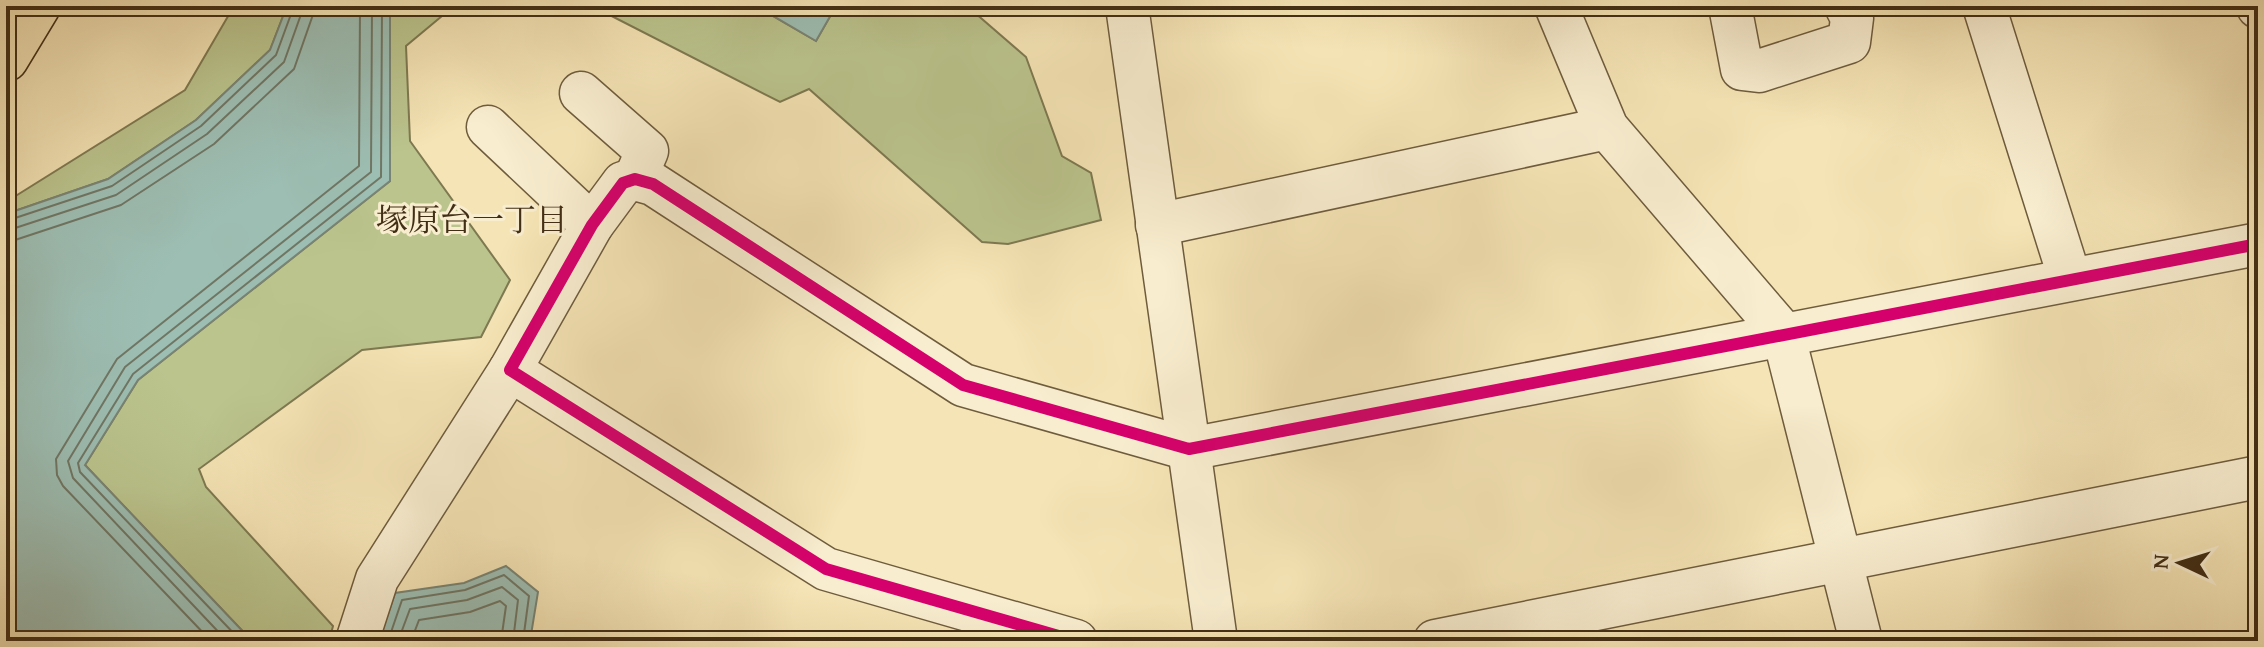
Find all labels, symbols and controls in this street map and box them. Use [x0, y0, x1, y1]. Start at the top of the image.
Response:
district label: 塚原台一丁目 [376, 196, 568, 243]
north arrow [2140, 523, 2220, 603]
text: N [2144, 553, 2177, 570]

